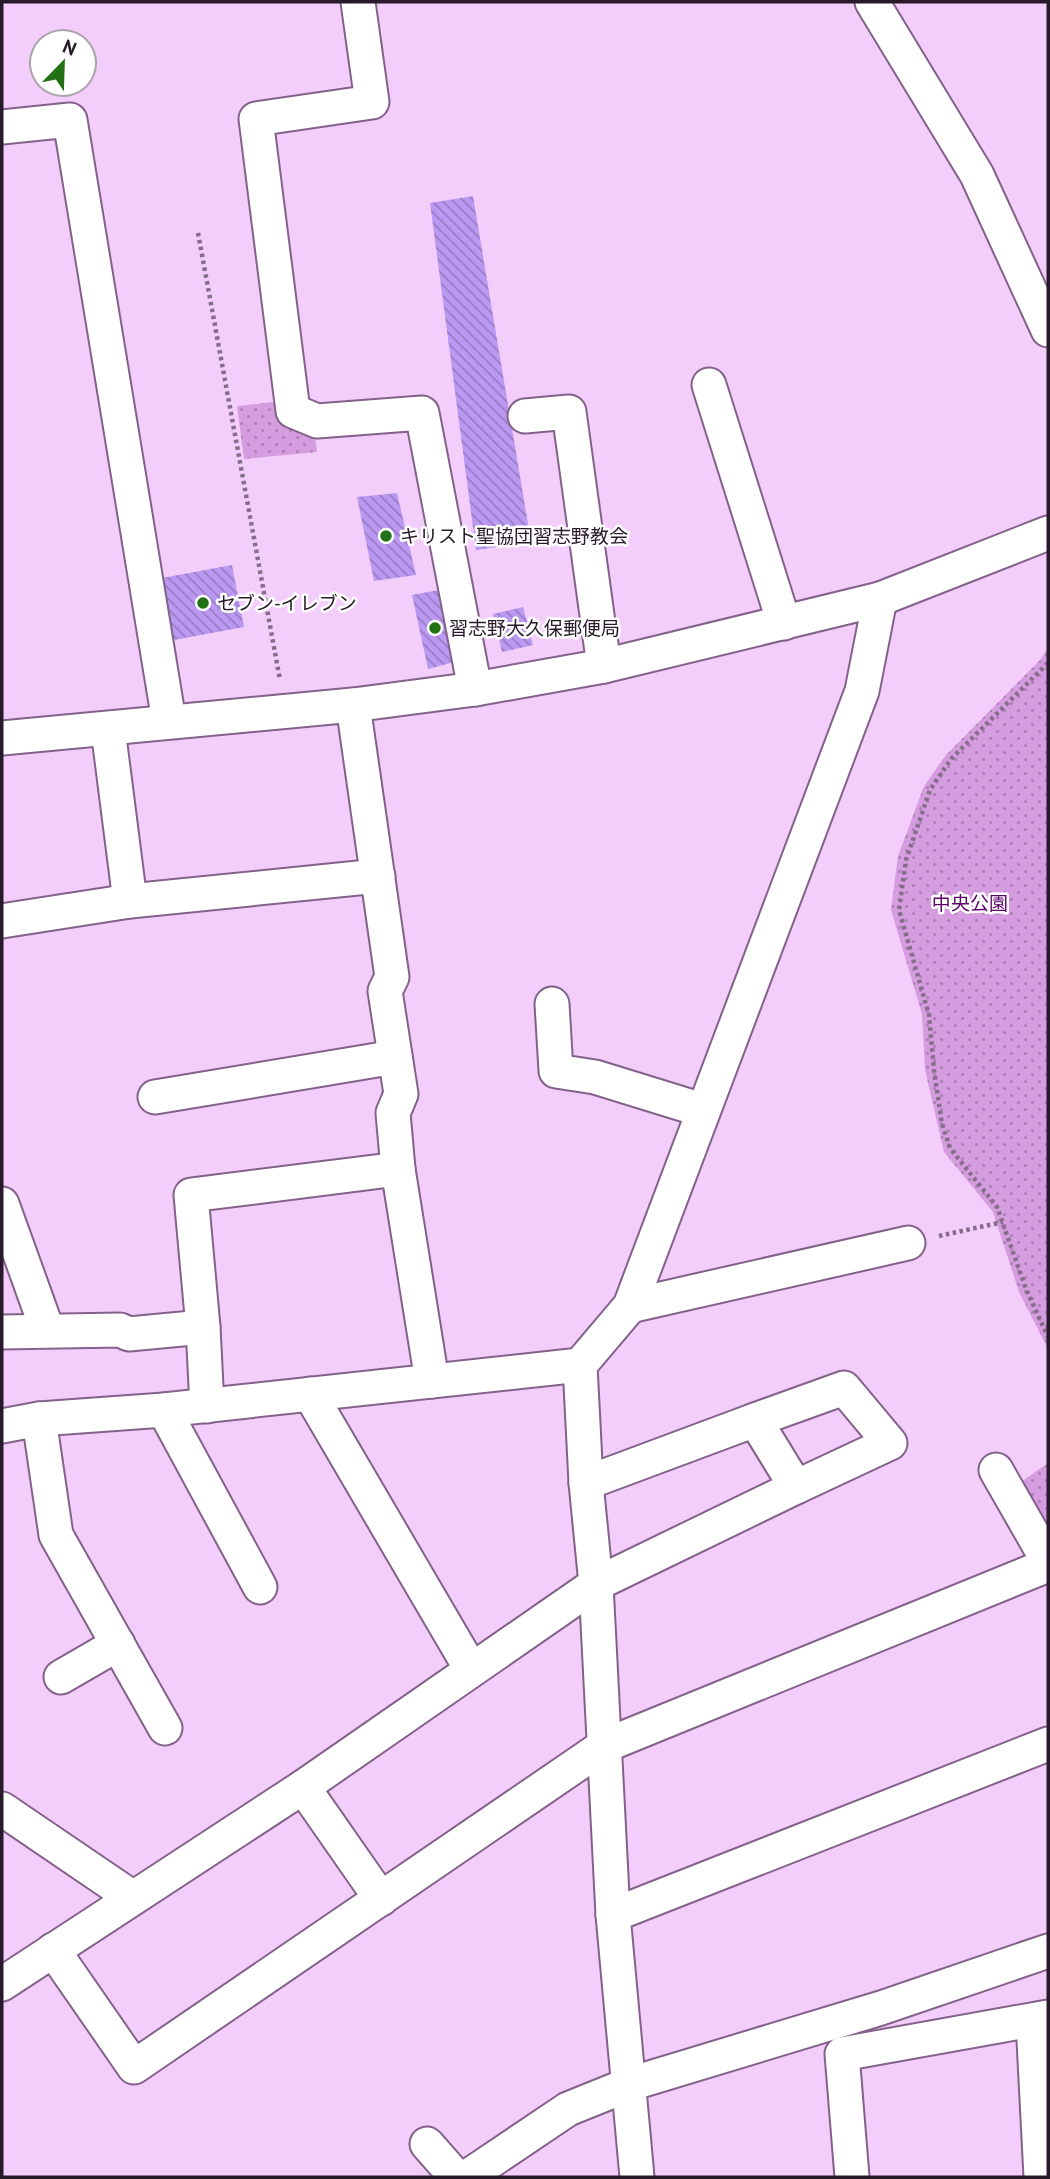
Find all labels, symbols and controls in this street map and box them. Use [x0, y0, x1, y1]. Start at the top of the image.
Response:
north arrow [28, 28, 98, 98]
text: N [59, 34, 80, 61]
place label: キリスト聖協団習志野教会 [400, 524, 628, 548]
marker: キリスト聖協団習志野教会 [378, 528, 394, 544]
place label: セブン-イレブン [217, 591, 357, 615]
marker: セブン-イレブン [195, 595, 211, 611]
place label: 習志野大久保郵便局 [449, 616, 620, 640]
marker: 習志野大久保郵便局 [427, 620, 443, 636]
park label: 中央公園 [932, 891, 1008, 915]

